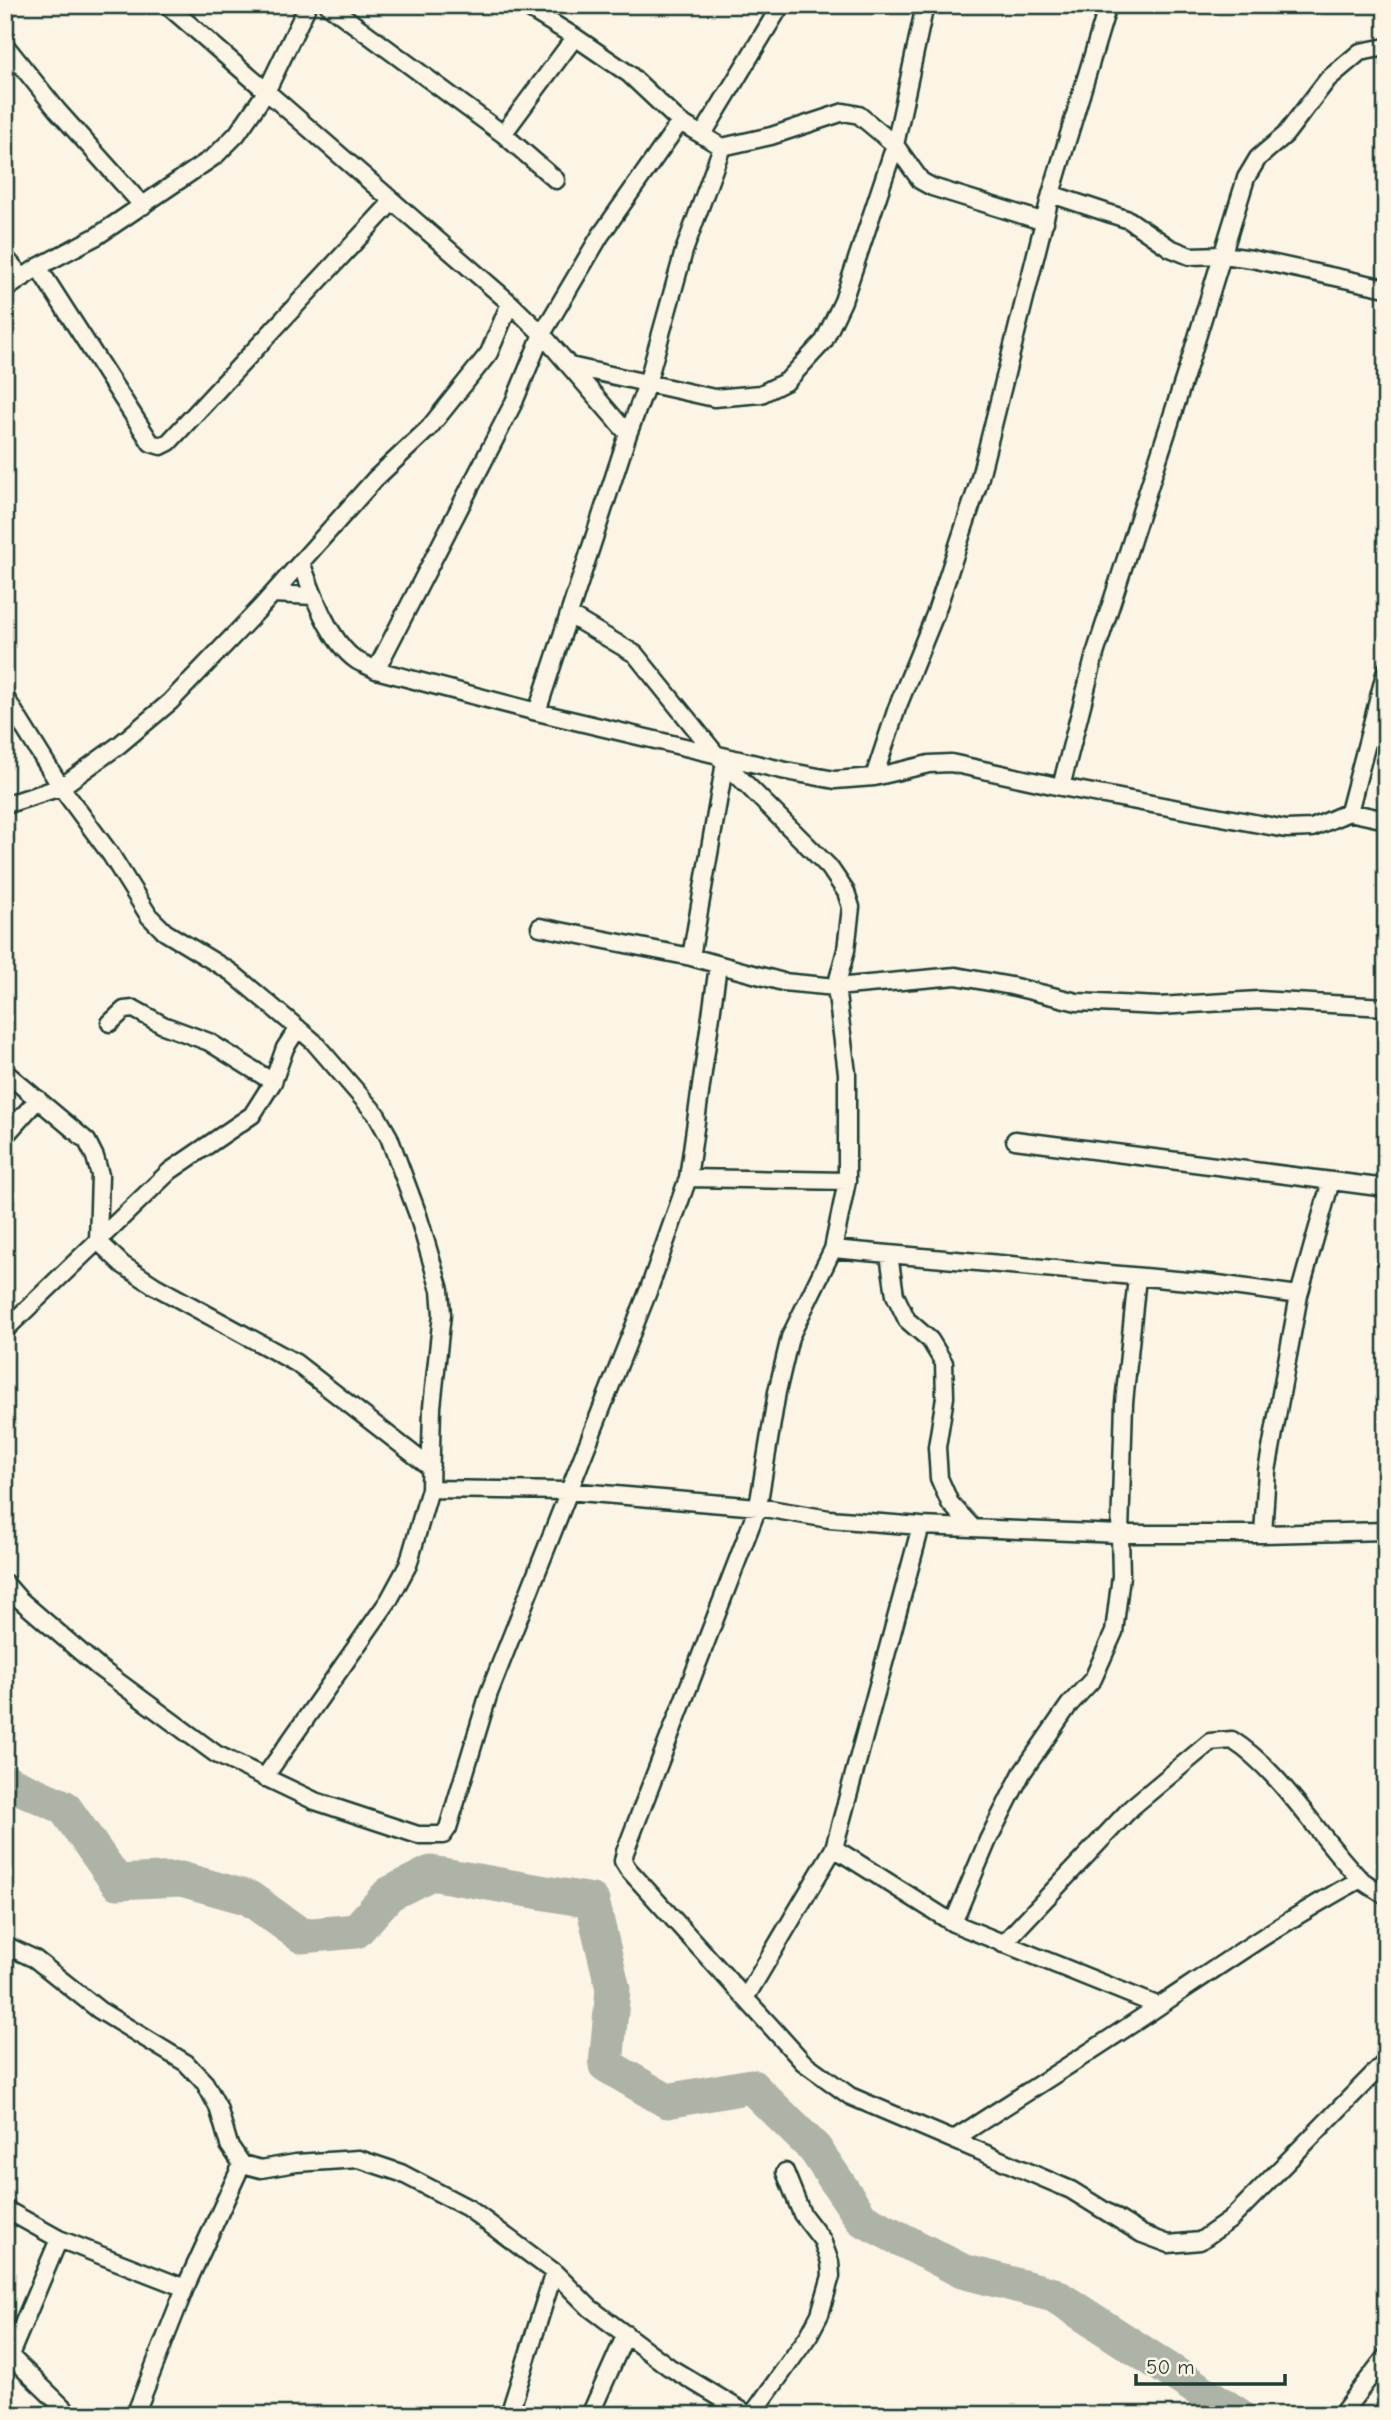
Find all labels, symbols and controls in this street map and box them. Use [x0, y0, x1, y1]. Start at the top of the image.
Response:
scale bar [1136, 2343, 1284, 2387]
text: 50 m [1146, 2355, 1195, 2379]

